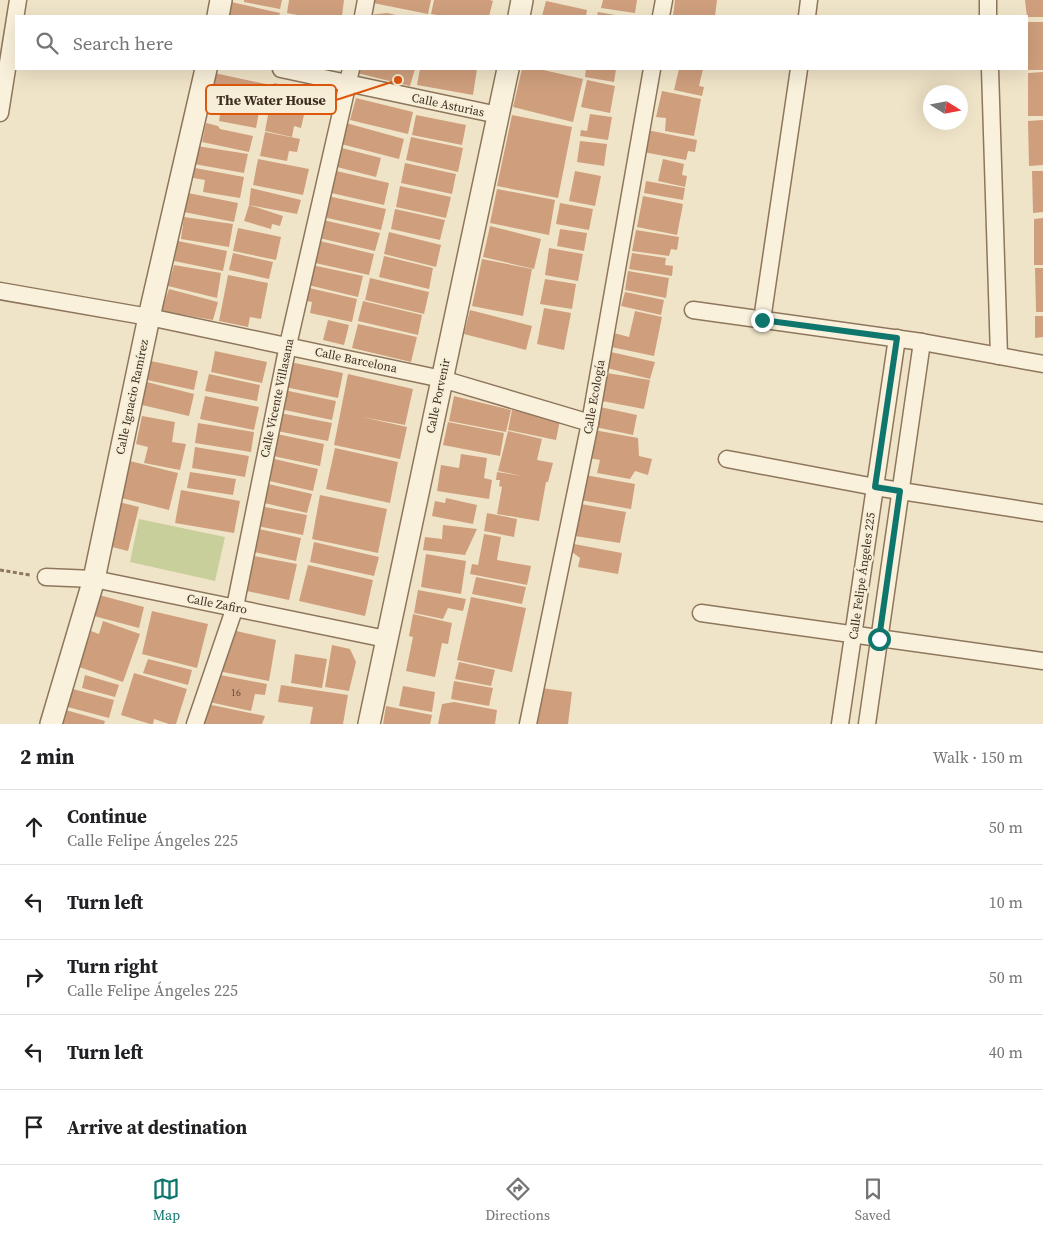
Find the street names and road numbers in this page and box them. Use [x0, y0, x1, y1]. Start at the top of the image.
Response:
street label: Calle Asturias [410, 90, 486, 120]
street label: Calle Vicente Villasana [257, 336, 298, 459]
street label: Calle Ignacio Ramírez [112, 338, 152, 456]
street label: Calle Barcelona [313, 343, 399, 377]
street label: Calle Porvenir [422, 357, 454, 435]
street label: Calle Ecología [580, 358, 609, 436]
street label: Calle Felipe Ángeles 225 [845, 511, 879, 641]
street label: Calle Zafiro [185, 590, 249, 618]

